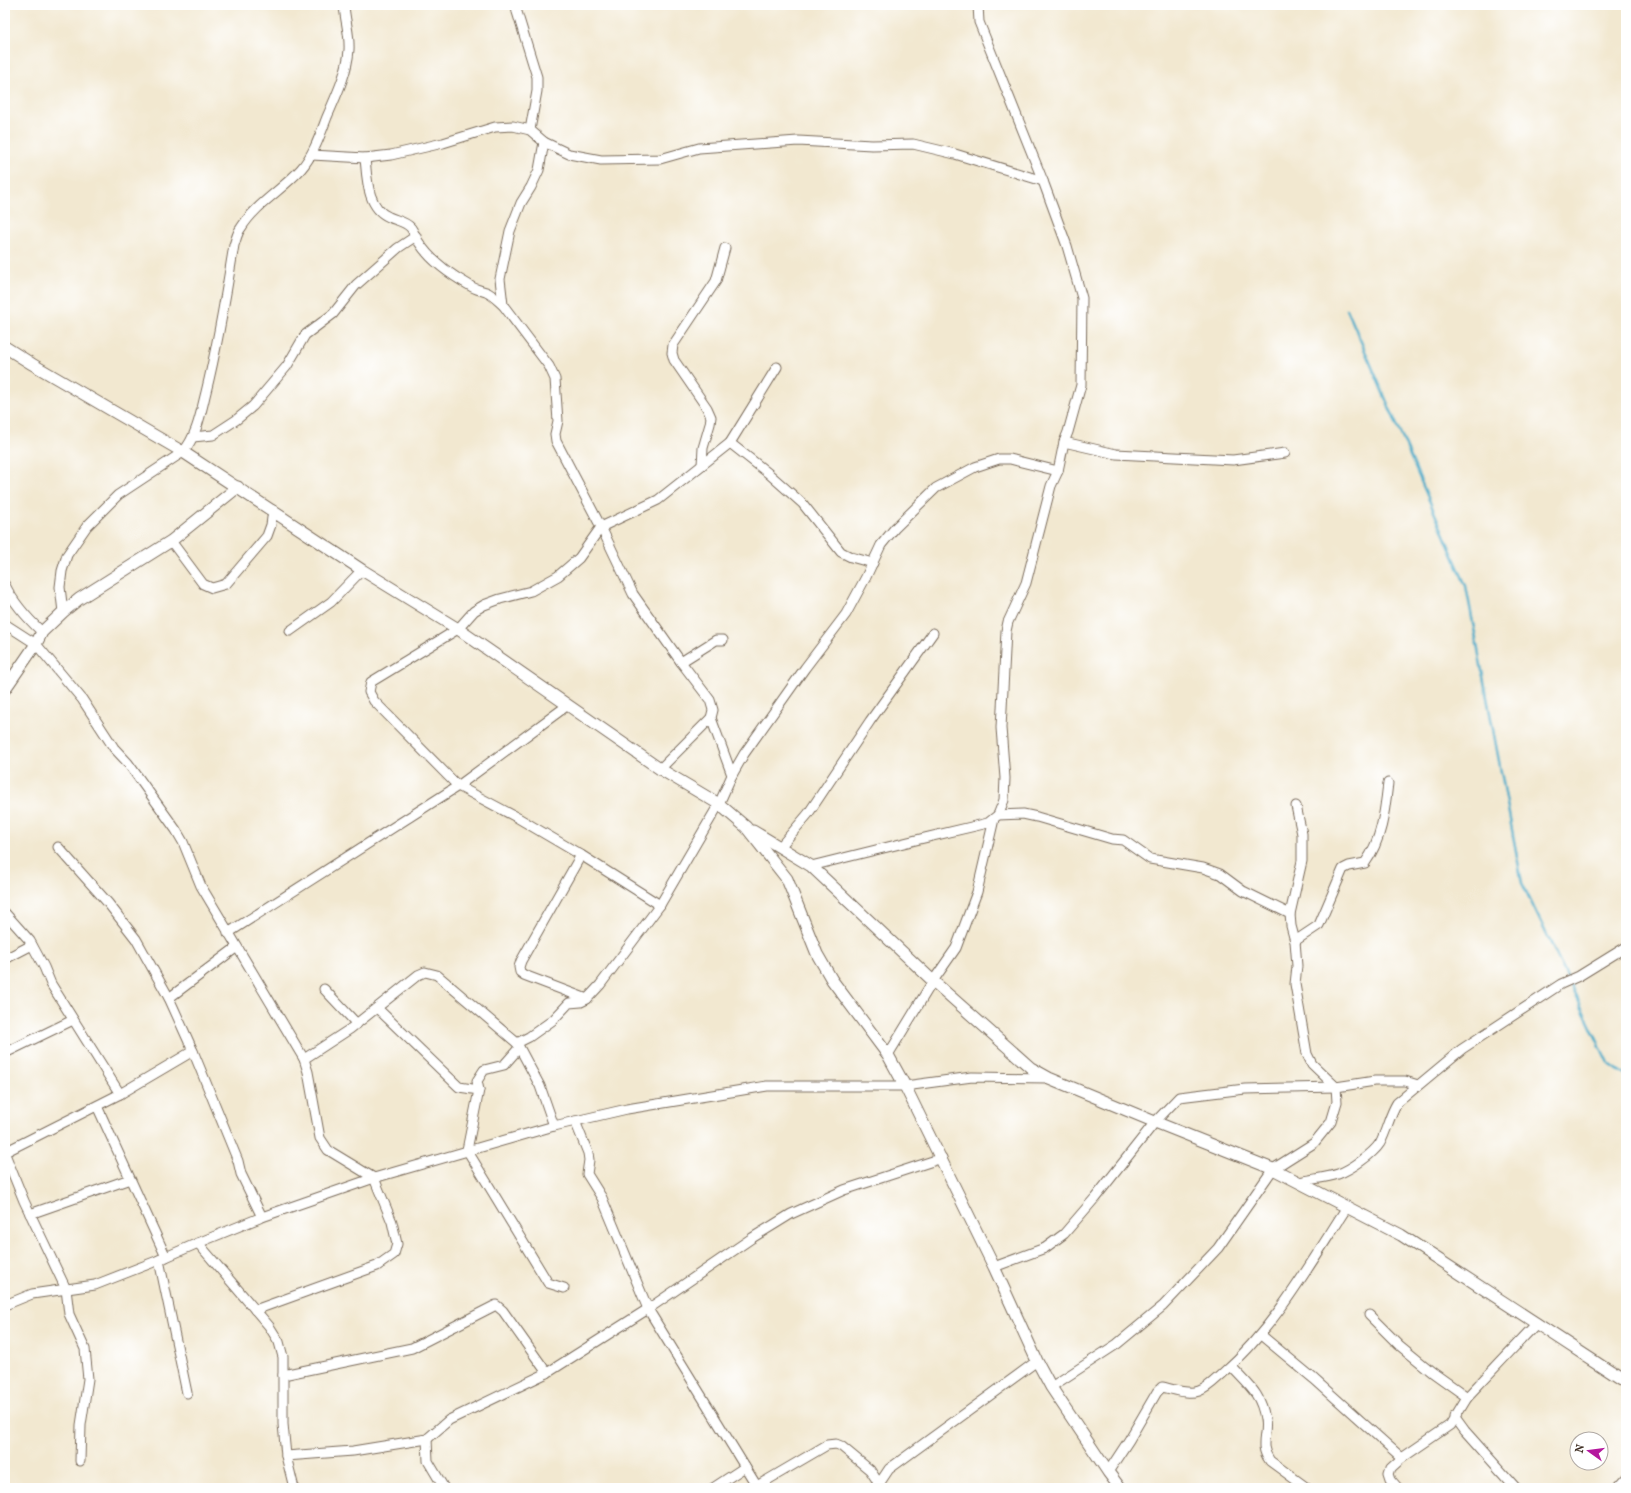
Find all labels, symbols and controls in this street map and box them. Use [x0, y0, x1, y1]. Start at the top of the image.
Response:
north arrow [1569, 1431, 1609, 1471]
text: N [1572, 1442, 1587, 1454]

